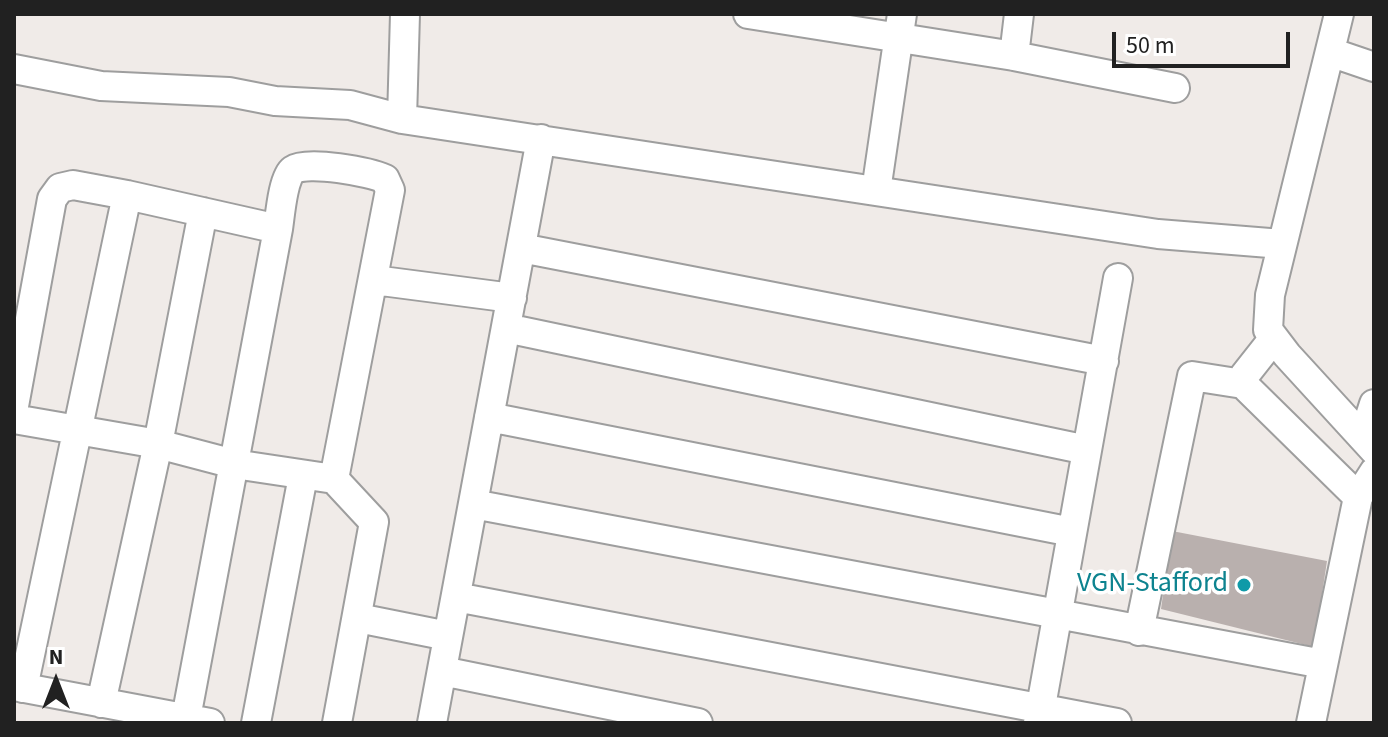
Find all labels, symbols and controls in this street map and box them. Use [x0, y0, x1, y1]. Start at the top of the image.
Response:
scale bar [1116, 16, 1294, 66]
text: 50 m [1126, 28, 1175, 63]
place label: VGN-Stafford [1077, 568, 1228, 602]
marker: VGN-Stafford [1235, 576, 1253, 594]
north arrow [16, 641, 96, 721]
text: N [49, 641, 63, 673]

